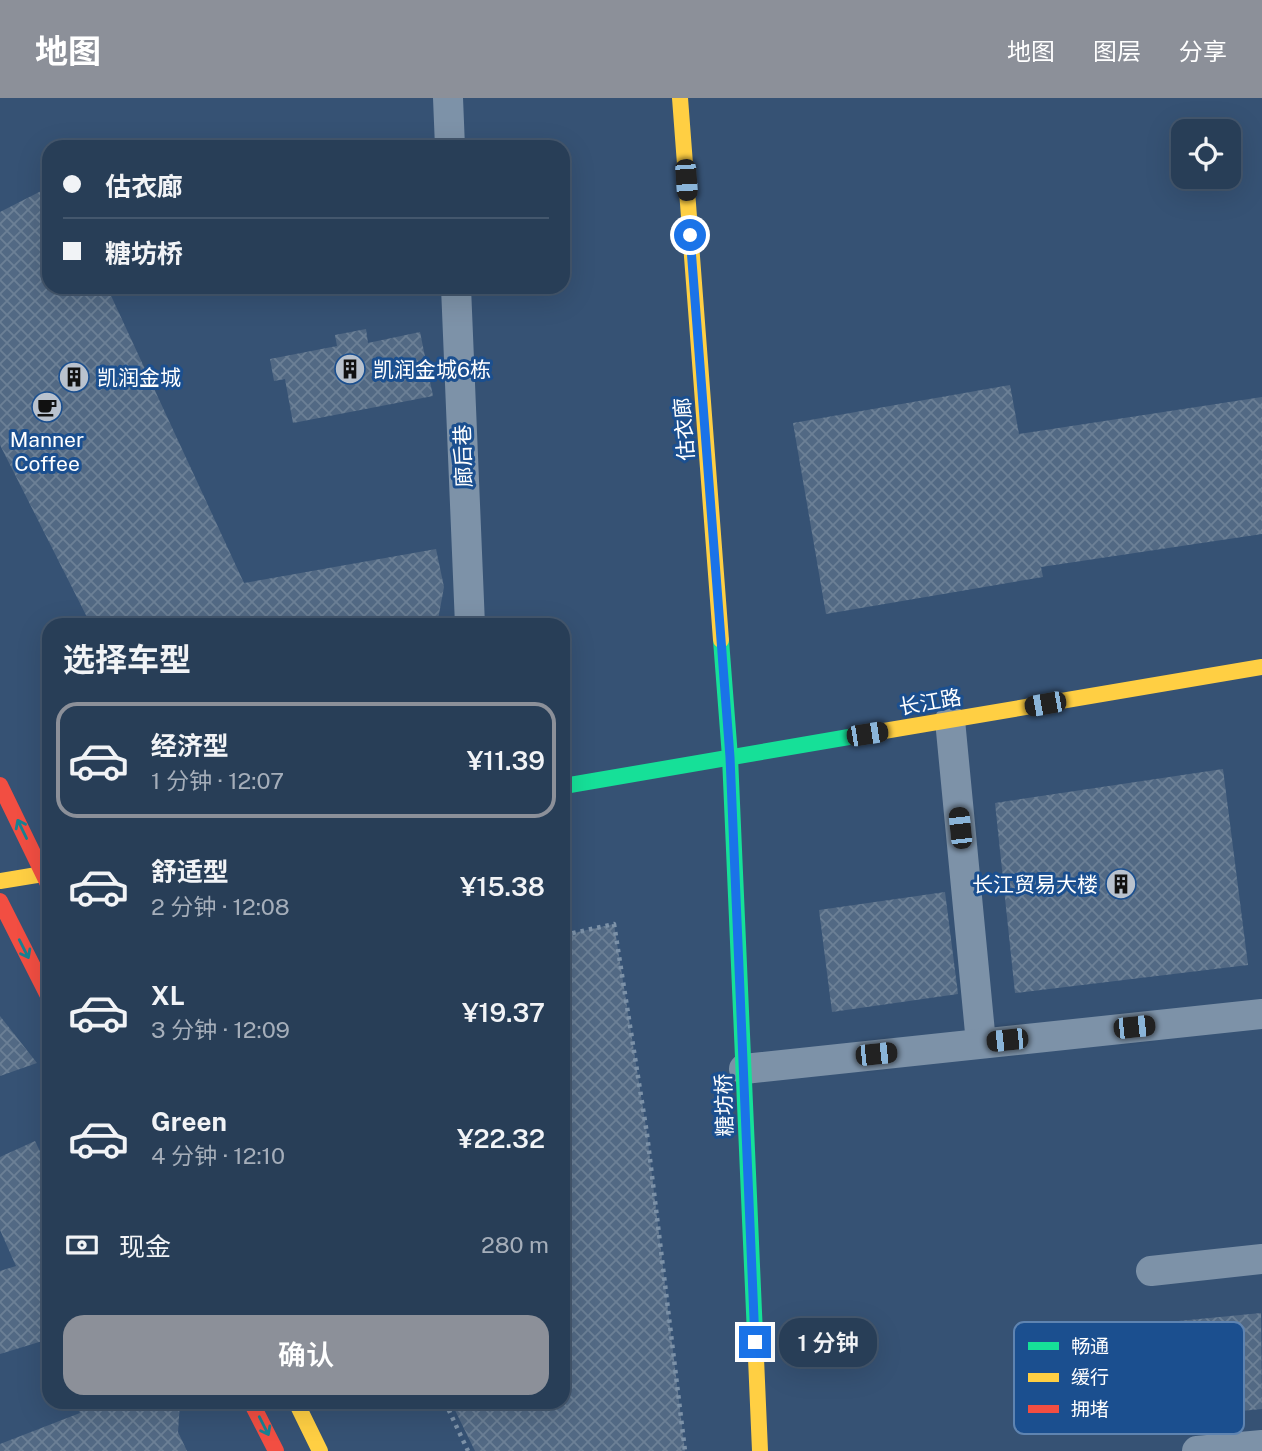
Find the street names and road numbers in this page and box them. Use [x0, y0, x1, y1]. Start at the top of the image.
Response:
street label: 估衣廊 [669, 397, 699, 461]
street label: 廊后巷 [449, 424, 477, 488]
street label: 长江路 [897, 684, 963, 720]
street label: 糖坊桥 [710, 1073, 738, 1137]

